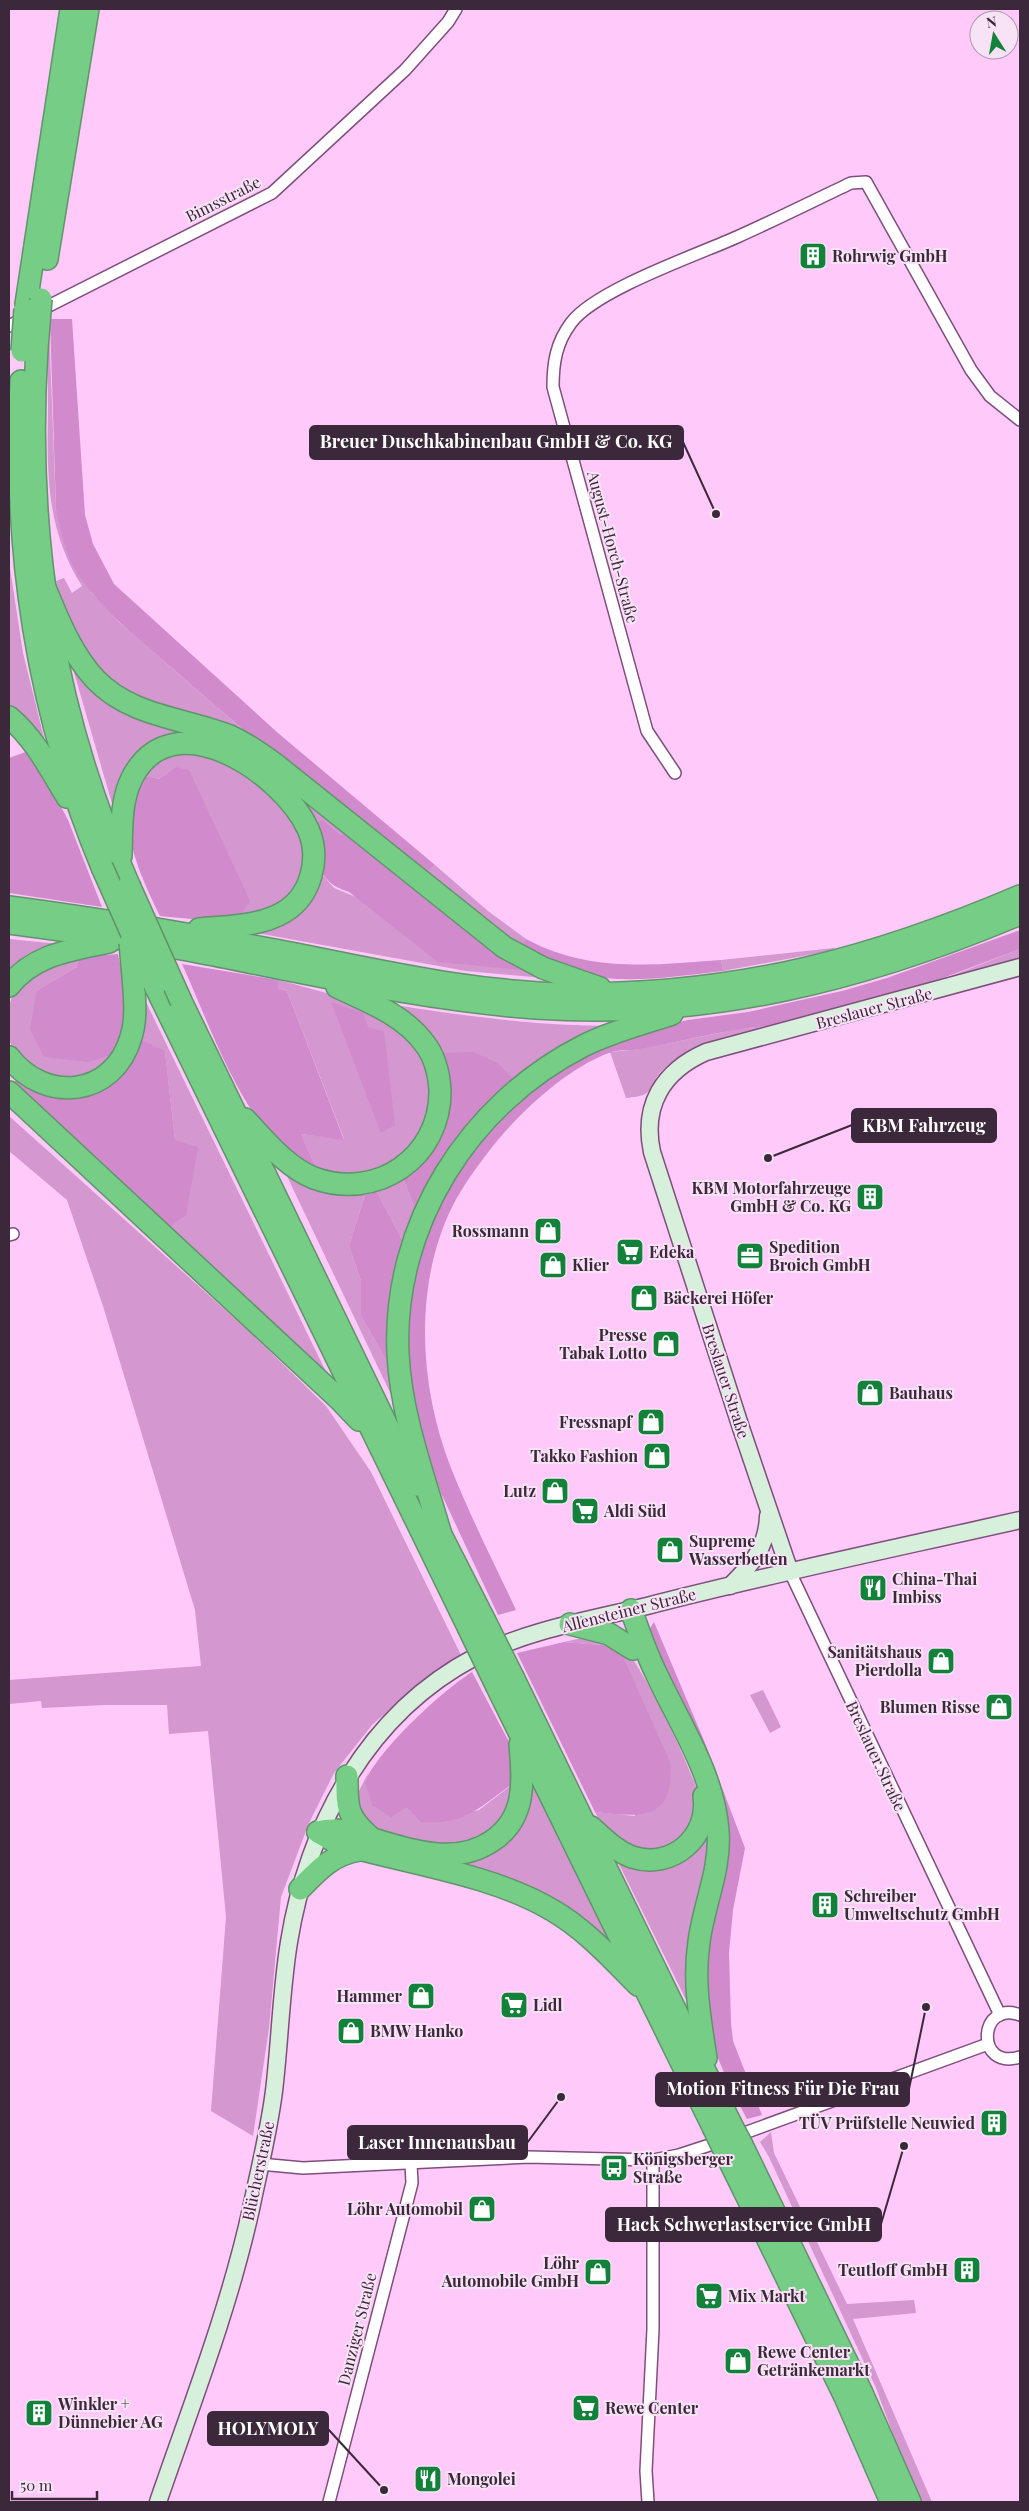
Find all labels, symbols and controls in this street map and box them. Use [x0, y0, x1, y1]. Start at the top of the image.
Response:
north arrow [969, 10, 1019, 60]
text: N [985, 11, 998, 32]
street label: Bimsstraße [182, 171, 264, 226]
building icon: Rohrwig GmbH [798, 241, 828, 271]
place label: Rohrwig GmbH [832, 245, 948, 266]
callout: Breuer Duschkabinenbau GmbH & Co. KG [310, 426, 683, 459]
text: Breuer Duschkabinenbau GmbH & Co. KG [320, 429, 672, 453]
street label: August-Horch-Straße [583, 468, 644, 625]
street label: Breslauer Straße [813, 982, 934, 1033]
callout: KBM Fahrzeug [852, 1109, 996, 1142]
text: KBM Fahrzeug [862, 1113, 986, 1137]
place label: KBM Motorfahrzeuge GmbH & Co. KG [692, 1177, 851, 1216]
building icon: KBM Motorfahrzeuge GmbH & Co. KG [855, 1182, 885, 1212]
shop icon: Rossmann [533, 1216, 563, 1246]
place label: Rossmann [452, 1220, 529, 1241]
place label: Spedition Broich GmbH [769, 1236, 871, 1275]
supermarket icon: Edeka [615, 1237, 645, 1267]
place label: Edeka [649, 1241, 695, 1262]
office icon: Spedition Broich GmbH [735, 1241, 765, 1271]
shop icon: Klier [538, 1250, 568, 1280]
place label: Klier [572, 1254, 609, 1275]
shop icon: Bäckerei Höfer [629, 1283, 659, 1313]
place label: Bäckerei Höfer [663, 1287, 774, 1308]
street label: Breslauer Straße [698, 1321, 755, 1441]
place label: Presse Tabak Lotto [559, 1324, 647, 1363]
shop icon: Presse Tabak Lotto [651, 1329, 681, 1359]
shop icon: Bauhaus [855, 1378, 885, 1408]
place label: Bauhaus [889, 1382, 953, 1403]
shop icon: Fressnapf [636, 1407, 666, 1437]
place label: Fressnapf [559, 1411, 633, 1432]
shop icon: Takko Fashion [642, 1441, 672, 1471]
place label: Takko Fashion [530, 1445, 638, 1466]
shop icon: Lutz [540, 1476, 570, 1506]
place label: Lutz [503, 1480, 536, 1501]
supermarket icon: Aldi Süd [570, 1496, 600, 1526]
place label: Aldi Süd [603, 1500, 667, 1521]
place label: Supreme Wasserbetten [688, 1530, 788, 1569]
shop icon: Supreme Wasserbetten [655, 1535, 685, 1565]
place label: China-Thai Imbiss [892, 1568, 977, 1607]
restaurant icon: China-Thai Imbiss [858, 1573, 888, 1603]
street label: Allensteiner Straße [559, 1583, 698, 1637]
place label: Sanitätshaus Pierdolla [827, 1641, 923, 1680]
shop icon: Sanitätshaus Pierdolla [926, 1646, 956, 1676]
shop icon: Blumen Risse [984, 1692, 1014, 1722]
place label: Blumen Risse [880, 1696, 980, 1717]
street label: Breslauer Straße [842, 1697, 911, 1814]
place label: Schreiber Umweltschutz GmbH [844, 1885, 1000, 1924]
building icon: Schreiber Umweltschutz GmbH [810, 1890, 840, 1920]
shop icon: Hammer [406, 1981, 436, 2011]
place label: Hammer [337, 1985, 403, 2006]
supermarket icon: Lidl [499, 1990, 529, 2020]
place label: Lidl [533, 1994, 562, 2015]
shop icon: BMW Hanko [336, 2016, 366, 2046]
place label: BMW Hanko [370, 2020, 463, 2041]
callout: Motion Fitness Für Die Frau [656, 2073, 909, 2106]
text: Motion Fitness Für Die Frau [666, 2076, 900, 2100]
building icon: TÜV Prüfstelle Neuwied [979, 2108, 1009, 2138]
place label: TÜV Prüfstelle Neuwied [799, 2112, 975, 2133]
street label: Blücherstraße [237, 2119, 278, 2223]
callout: Laser Innenausbau [348, 2126, 527, 2159]
text: Laser Innenausbau [358, 2130, 516, 2154]
place label: Königsberger Straße [633, 2148, 734, 2187]
bus stop icon: Königsberger Straße [599, 2153, 629, 2183]
shop icon: Löhr Automobil [467, 2194, 497, 2224]
place label: Löhr Automobil [347, 2198, 463, 2219]
callout: Hack Schwerlastservice GmbH [606, 2208, 881, 2241]
text: Hack Schwerlastservice GmbH [617, 2212, 871, 2236]
place label: Löhr Automobile GmbH [441, 2252, 580, 2291]
building icon: Teutloff GmbH [952, 2255, 982, 2285]
shop icon: Löhr Automobile GmbH [583, 2257, 613, 2287]
place label: Teutloff GmbH [838, 2259, 948, 2280]
street label: Danziger Straße [332, 2270, 381, 2387]
supermarket icon: Mix Markt [694, 2281, 724, 2311]
place label: Mix Markt [728, 2285, 805, 2306]
place label: Rewe Center Getränkemarkt [757, 2341, 870, 2380]
shop icon: Rewe Center Getränkemarkt [723, 2346, 753, 2376]
place label: Winkler + Dünnebier AG [57, 2393, 163, 2432]
supermarket icon: Rewe Center [571, 2393, 601, 2423]
place label: Rewe Center [605, 2397, 699, 2418]
building icon: Winkler + Dünnebier AG [24, 2398, 54, 2428]
callout: HOLYMOLY [208, 2412, 328, 2445]
text: HOLYMOLY [218, 2416, 319, 2440]
restaurant icon: Mongolei [413, 2464, 443, 2494]
scale bar [12, 2468, 98, 2500]
place label: Mongolei [447, 2468, 516, 2489]
text: 50 m [20, 2475, 53, 2495]

